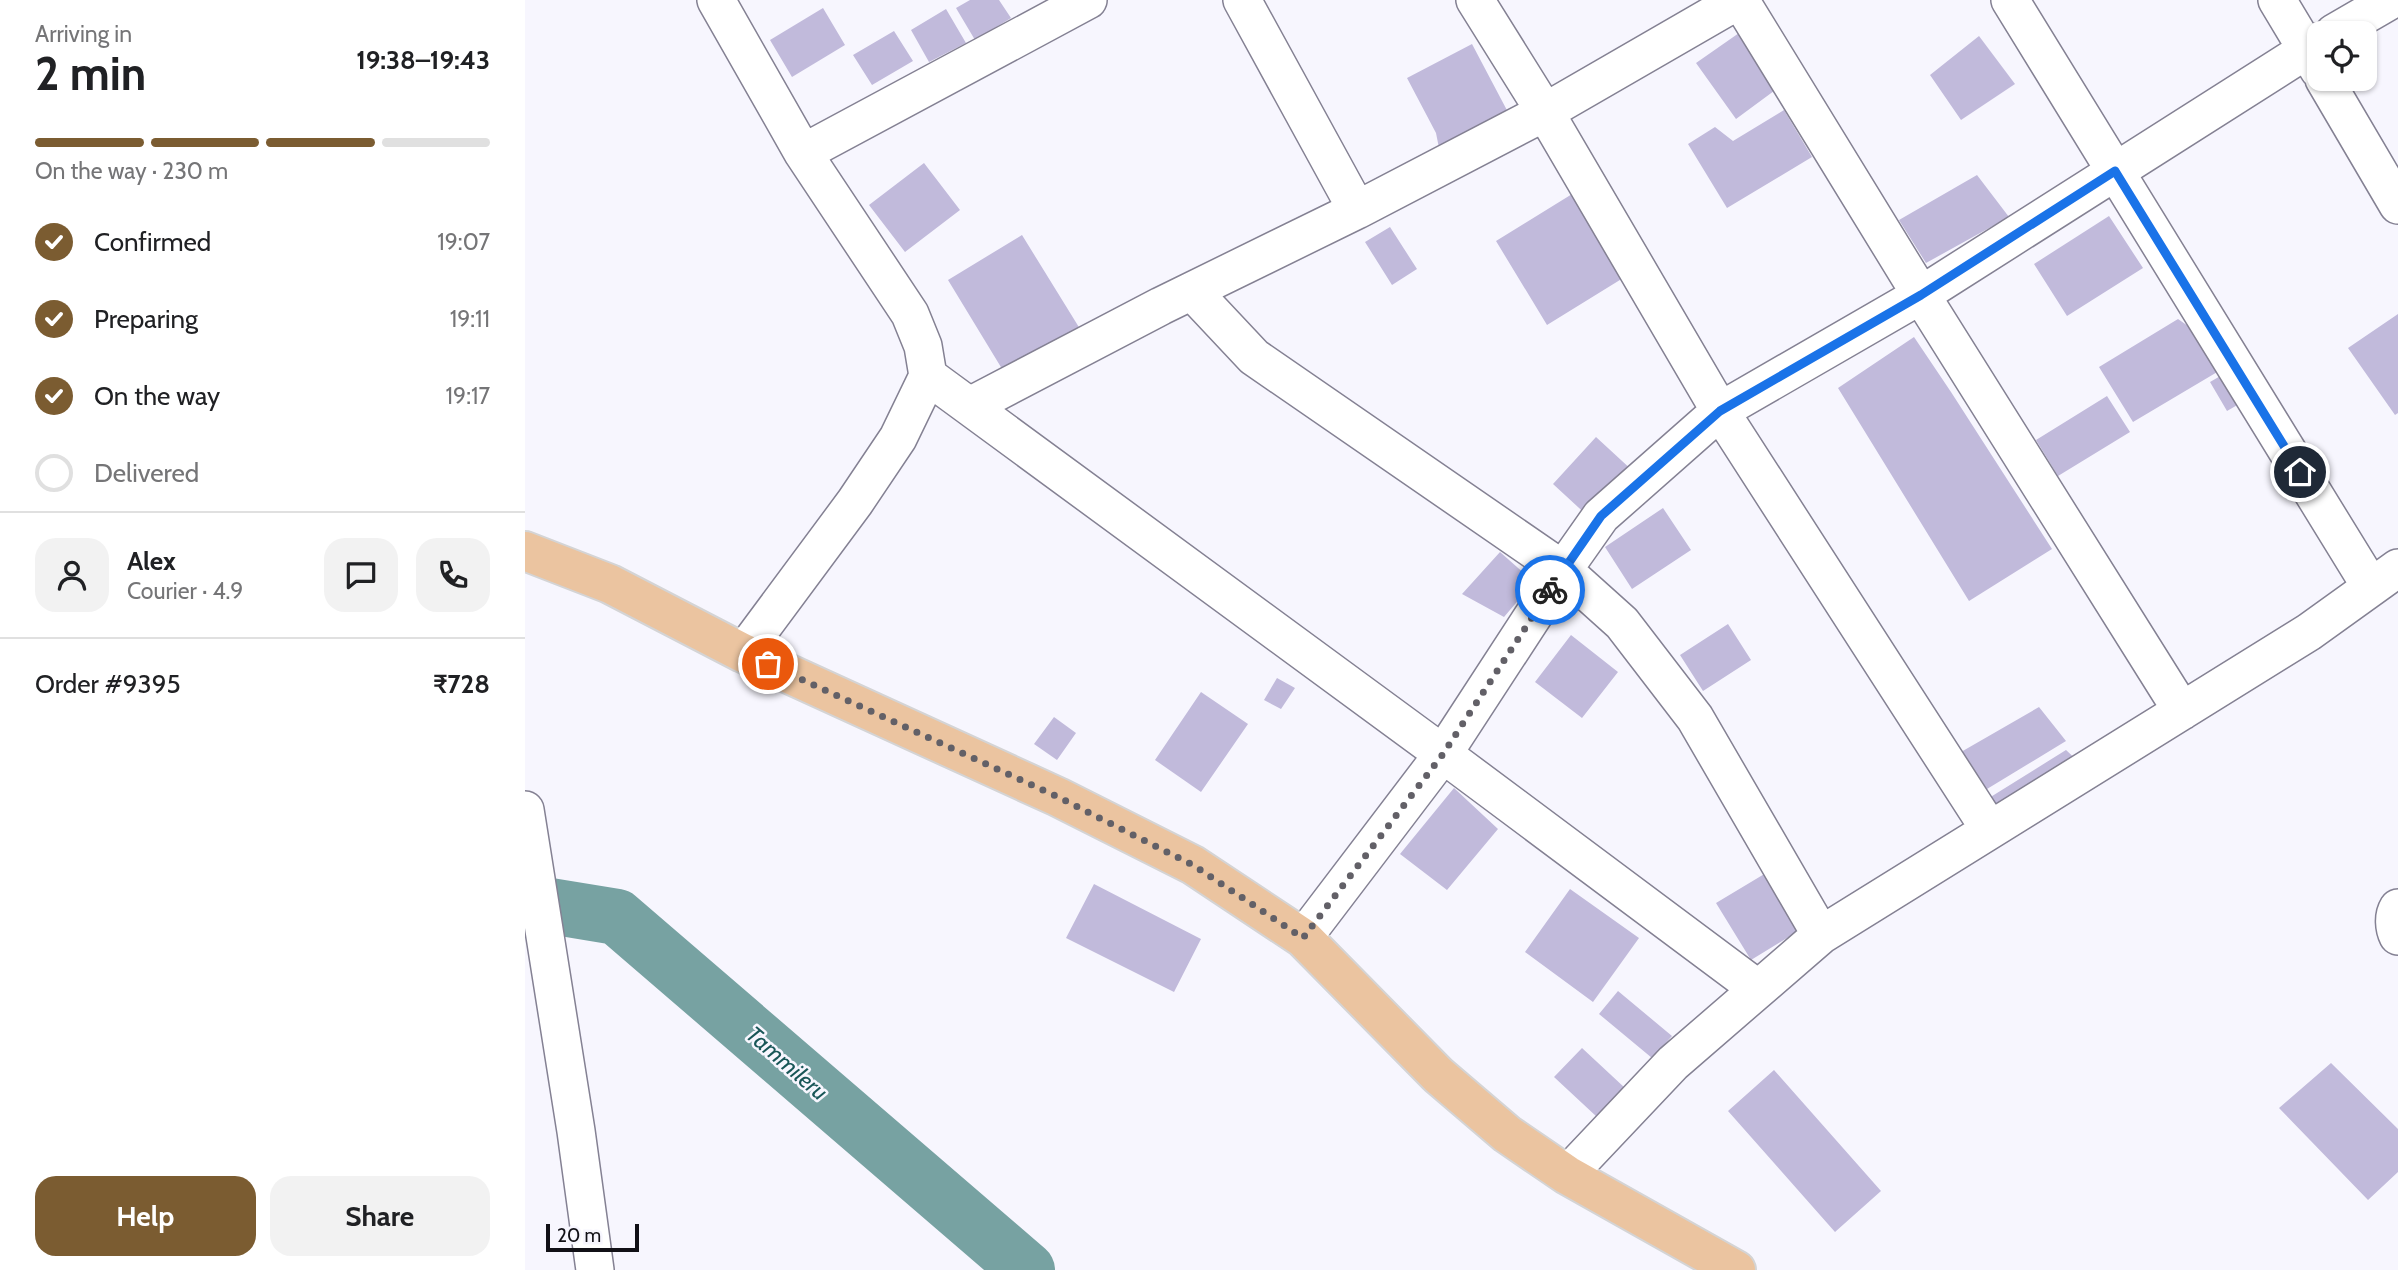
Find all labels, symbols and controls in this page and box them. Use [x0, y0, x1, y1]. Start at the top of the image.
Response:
text: Arriving in [35, 20, 132, 48]
map controls [2307, 21, 2377, 91]
button: locate [2307, 21, 2377, 91]
text: 19:38–19:43 [356, 44, 490, 76]
text: 2 min [35, 46, 146, 102]
text: On the way · 230 m [35, 157, 228, 185]
icon: check [35, 223, 73, 261]
text: Confirmed [94, 226, 211, 258]
text: 19:07 [437, 228, 490, 256]
icon: check [35, 300, 73, 338]
text: Preparing [94, 303, 198, 335]
text: 19:11 [450, 305, 490, 333]
icon: check [35, 377, 73, 415]
text: On the way [94, 380, 220, 412]
text: 19:17 [446, 382, 490, 410]
pin [2270, 442, 2330, 502]
icon: home [2281, 453, 2319, 491]
text: Delivered [94, 457, 199, 489]
button: person [35, 538, 109, 612]
button: chat [324, 538, 398, 612]
button: phone [416, 538, 490, 612]
text: Alex [127, 545, 176, 577]
courier [1515, 555, 1585, 625]
icon: bike [1531, 571, 1569, 609]
text: Courier · 4.9 [127, 577, 243, 605]
pin [738, 634, 798, 694]
icon: bag [749, 645, 787, 683]
text: Order #9395 [35, 668, 181, 700]
text: ₹728 [433, 668, 490, 700]
water label: Tammileru [741, 1020, 833, 1106]
button: Help [35, 1176, 256, 1256]
button: Share [270, 1176, 490, 1256]
scale bar [546, 1221, 639, 1253]
text: 20 m [557, 1224, 601, 1247]

